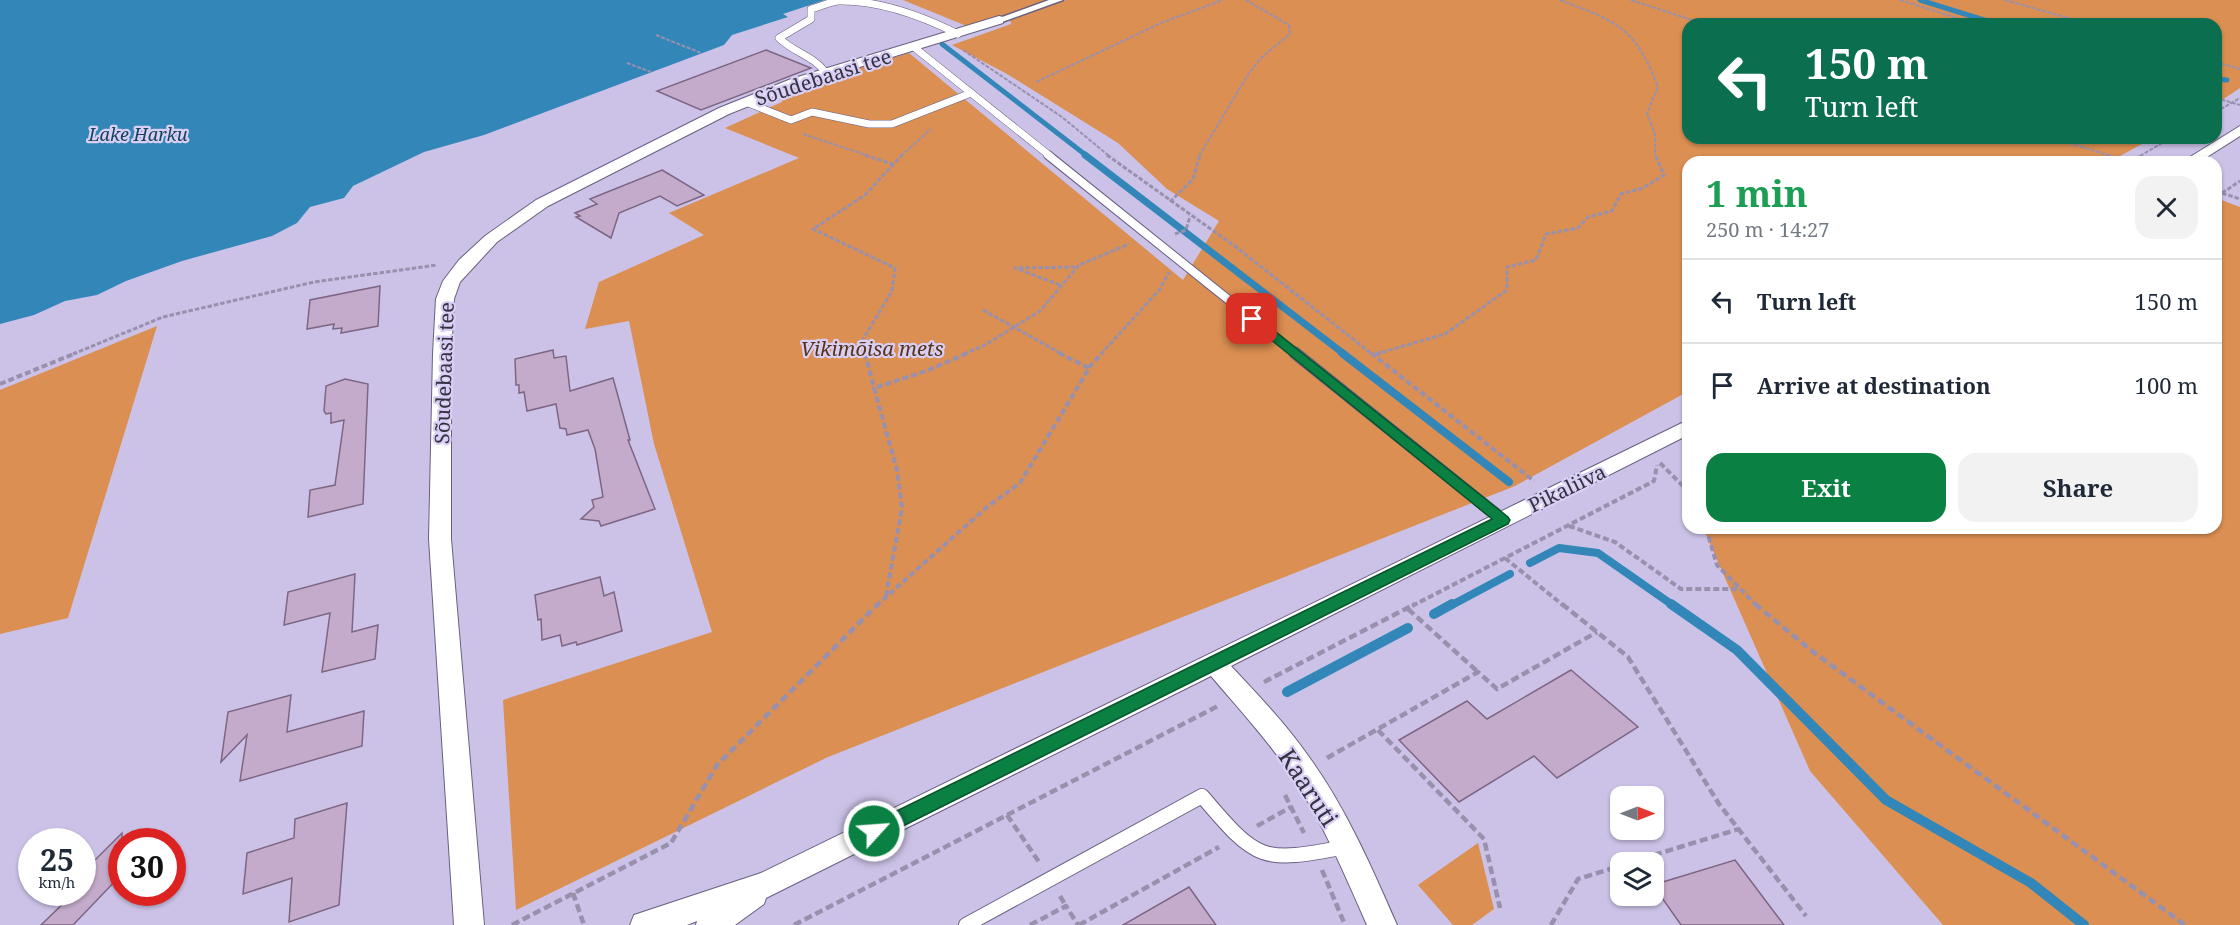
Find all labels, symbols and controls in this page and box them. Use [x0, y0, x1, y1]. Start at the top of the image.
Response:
text: 150 m [1805, 34, 1929, 91]
street label: Sõudebaasi tee [751, 42, 895, 112]
icon: left [1706, 42, 1784, 120]
text: Turn left [1805, 88, 1918, 125]
water label: Lake Harku [87, 122, 188, 146]
text: 1 min [1706, 169, 1808, 218]
button: close [2135, 176, 2198, 239]
text: 250 m · 14:27 [1706, 216, 1829, 243]
icon: left [1706, 285, 1739, 318]
text: Turn left [1757, 286, 1856, 316]
text: 150 m [2135, 286, 2198, 316]
pin [1226, 293, 1277, 344]
street label: Sõudebaasi tee [428, 302, 460, 444]
icon: arrive [1235, 302, 1268, 335]
park label: Vikimõisa mets [801, 335, 944, 362]
icon: arrive [1706, 369, 1739, 402]
text: Arrive at destination [1757, 370, 1991, 400]
text: 100 m [2135, 370, 2198, 400]
button: Exit [1706, 453, 1946, 522]
button: Share [1958, 453, 2198, 522]
street label: Pikaliiva [1524, 458, 1610, 518]
street label: Kaaruti [1272, 742, 1347, 833]
north arrow [1610, 786, 1664, 840]
map controls [1610, 786, 1664, 906]
position arrow [842, 799, 906, 863]
speed limit sign: 30 [108, 828, 186, 906]
text: 25 [40, 839, 74, 880]
button: layers [1610, 852, 1664, 906]
text: km/h [39, 872, 75, 892]

